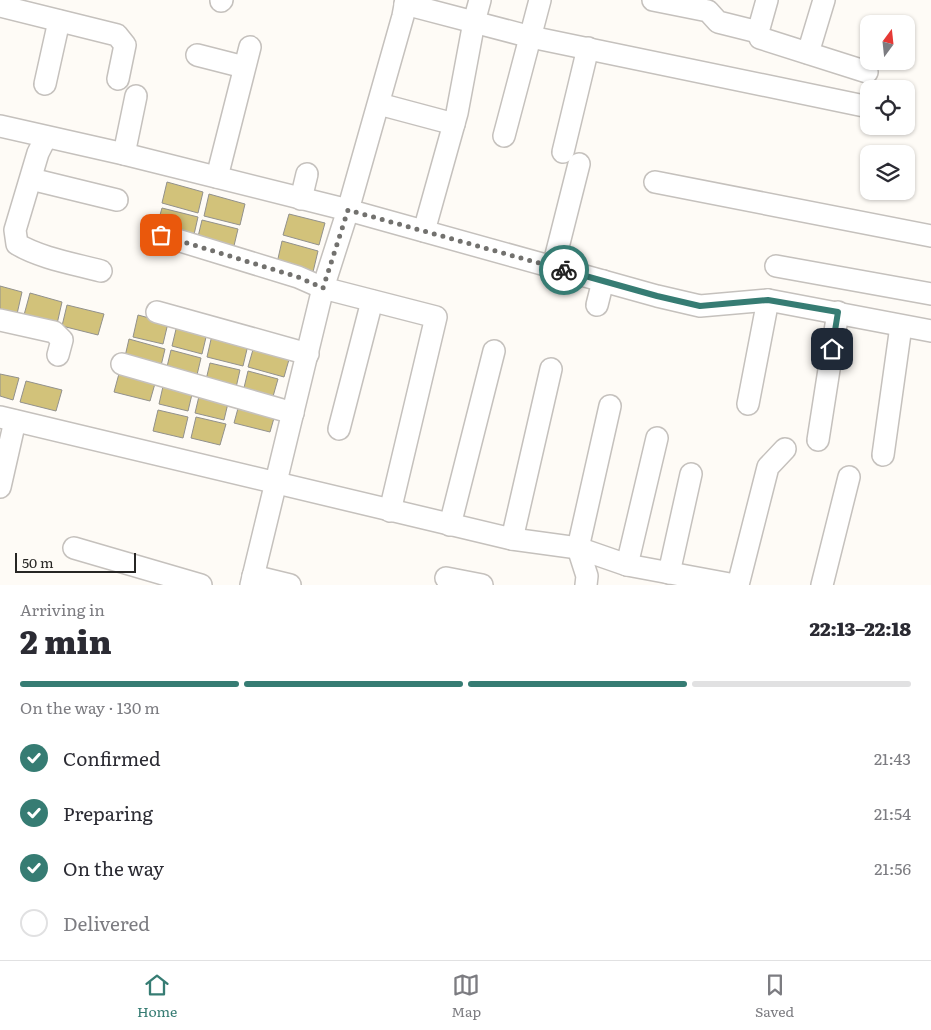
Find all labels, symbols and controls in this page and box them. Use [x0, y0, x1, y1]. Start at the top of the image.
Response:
north arrow [860, 15, 915, 70]
map controls [860, 15, 915, 200]
button: locate [860, 80, 915, 135]
button: layers [860, 145, 915, 200]
pin [140, 214, 182, 256]
icon: bag [147, 221, 175, 249]
courier [539, 245, 589, 295]
icon: bike [550, 256, 578, 284]
pin [811, 328, 853, 370]
icon: home [818, 335, 846, 363]
scale bar [15, 550, 136, 573]
text: 50 m [22, 552, 54, 572]
text: Arriving in [20, 597, 105, 621]
text: 22:13–22:18 [809, 614, 911, 642]
text: 2 min [20, 616, 112, 664]
text: On the way · 130 m [20, 695, 160, 719]
icon: check [20, 744, 48, 772]
text: Confirmed [63, 744, 161, 772]
text: 21:43 [874, 746, 911, 770]
icon: check [20, 799, 48, 827]
text: Preparing [63, 799, 153, 827]
text: 21:54 [874, 801, 911, 825]
icon: check [20, 854, 48, 882]
text: On the way [63, 854, 164, 882]
text: 21:56 [874, 856, 911, 880]
text: Delivered [63, 909, 150, 937]
tab: Home [137, 971, 177, 1021]
tab: Map [451, 971, 481, 1021]
tab: Saved [755, 971, 794, 1021]

